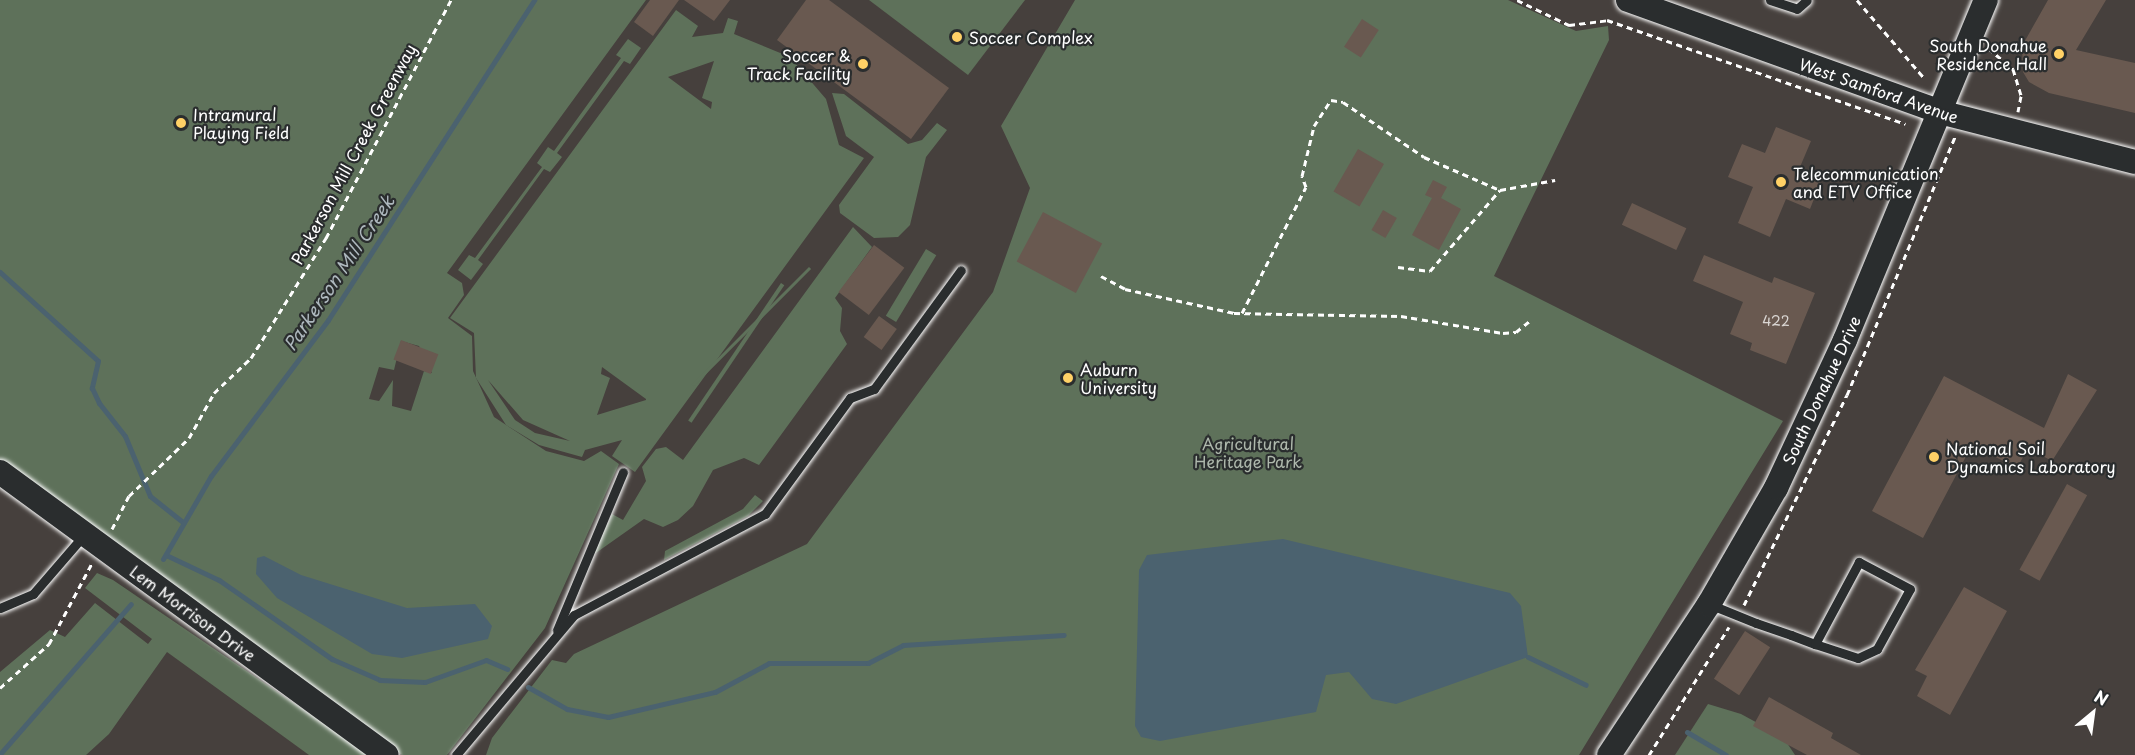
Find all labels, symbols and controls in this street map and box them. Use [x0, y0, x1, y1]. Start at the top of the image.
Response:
place label: Soccer Complex [969, 27, 1093, 47]
marker: Soccer Complex [950, 30, 964, 44]
place label: South Donahue Residence Hall [1928, 35, 2047, 73]
street label: Parkerson Mill Creek Greenway [286, 40, 420, 268]
place label: Soccer & Track Facility [746, 45, 851, 83]
marker: South Donahue Residence Hall [2052, 47, 2066, 61]
street label: West Samford Avenue [1797, 54, 1961, 126]
marker: Soccer & Track Facility [856, 57, 870, 71]
place label: Intramural Playing Field [193, 104, 291, 142]
marker: Intramural Playing Field [174, 116, 188, 130]
place label: Telecommunication and ETV Office [1793, 163, 1939, 201]
marker: Telecommunication and ETV Office [1774, 175, 1788, 189]
water label: Parkerson Mill Creek [279, 191, 399, 355]
street label: South Donahue Drive [1777, 311, 1865, 469]
house number: 422 [1762, 313, 1790, 329]
place label: Auburn University [1080, 359, 1157, 397]
marker: Auburn University [1061, 371, 1075, 385]
park label: Agricultural Heritage Park [1194, 433, 1302, 471]
place label: National Soil Dynamics Laboratory [1946, 438, 2115, 476]
marker: National Soil Dynamics Laboratory [1927, 450, 1941, 464]
street label: Lem Morrison Drive [126, 561, 260, 665]
north arrow [2063, 683, 2123, 743]
text: N [2090, 684, 2113, 711]

